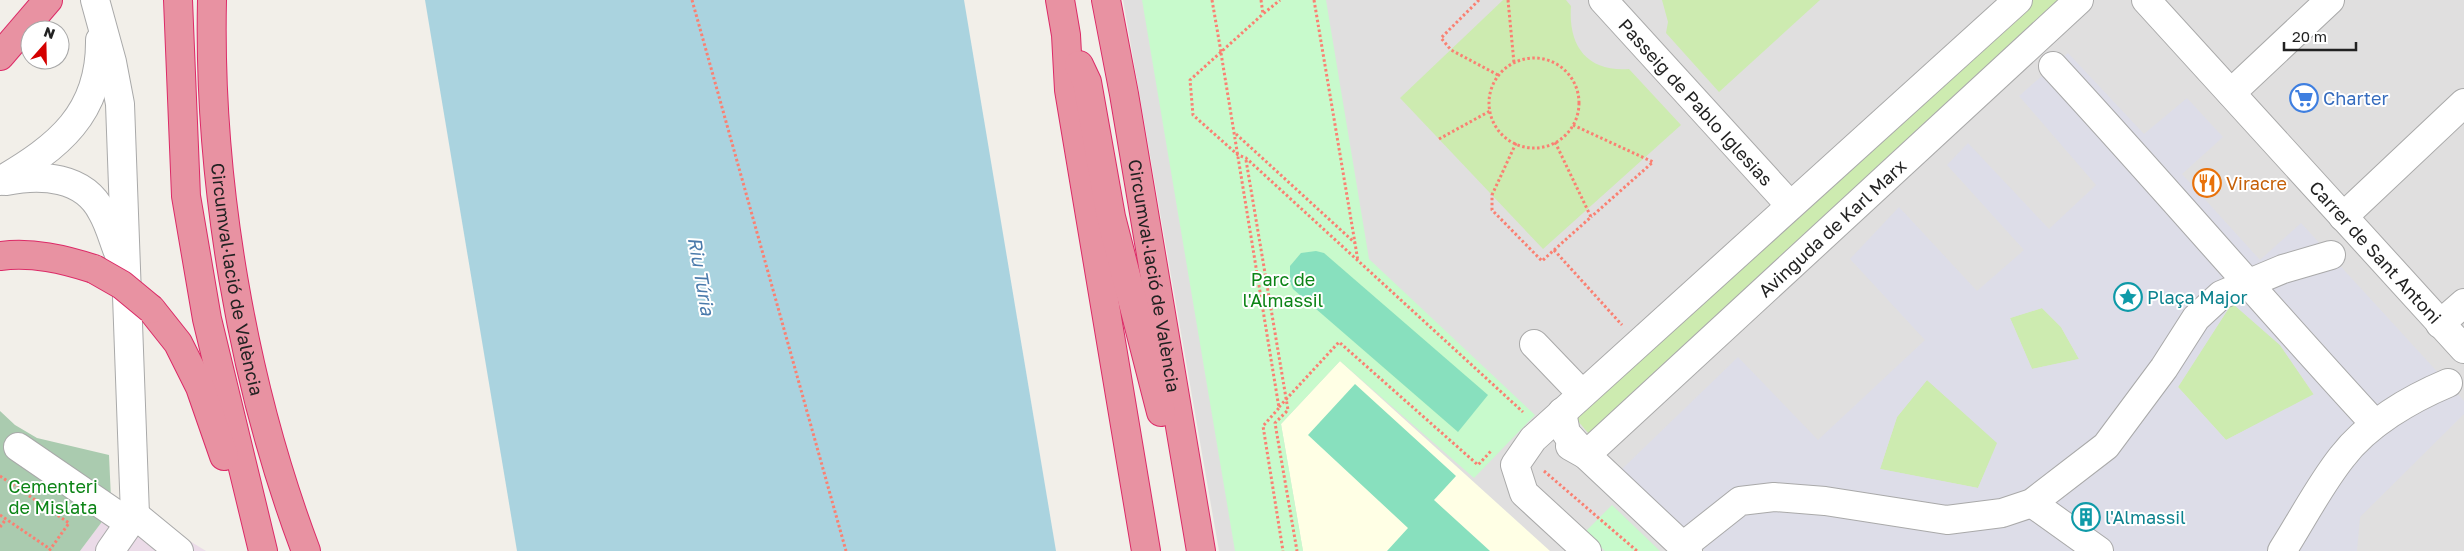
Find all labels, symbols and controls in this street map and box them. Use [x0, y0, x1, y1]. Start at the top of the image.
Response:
street label: Passeig de Pablo Iglesias [1614, 14, 1778, 190]
north arrow [20, 20, 70, 70]
scale bar [2284, 20, 2356, 52]
text: N [42, 23, 58, 42]
text: 20 m [2292, 27, 2327, 45]
supermarket icon: Charter [2289, 83, 2319, 113]
place label: Charter [2323, 87, 2389, 109]
street label: Avinguda de Karl Marx [1754, 154, 1911, 301]
street label: Circumval·lació de València [1124, 157, 1185, 394]
street label: Circumval·lació de València [207, 162, 268, 398]
restaurant icon: Viracre [2192, 168, 2222, 198]
place label: Viracre [2226, 172, 2287, 194]
street label: Carrer de Sant Antoni [2305, 176, 2446, 328]
water label: Riu Túria [684, 235, 720, 318]
park label: Parc de l'Almassil [1243, 268, 1324, 311]
place icon: Plaça Major [2113, 282, 2143, 312]
place label: Plaça Major [2147, 286, 2248, 308]
park label: Cementeri de Mislata [8, 475, 98, 518]
building icon: l'Almassil [2071, 502, 2101, 532]
place label: l'Almassil [2105, 506, 2186, 528]

